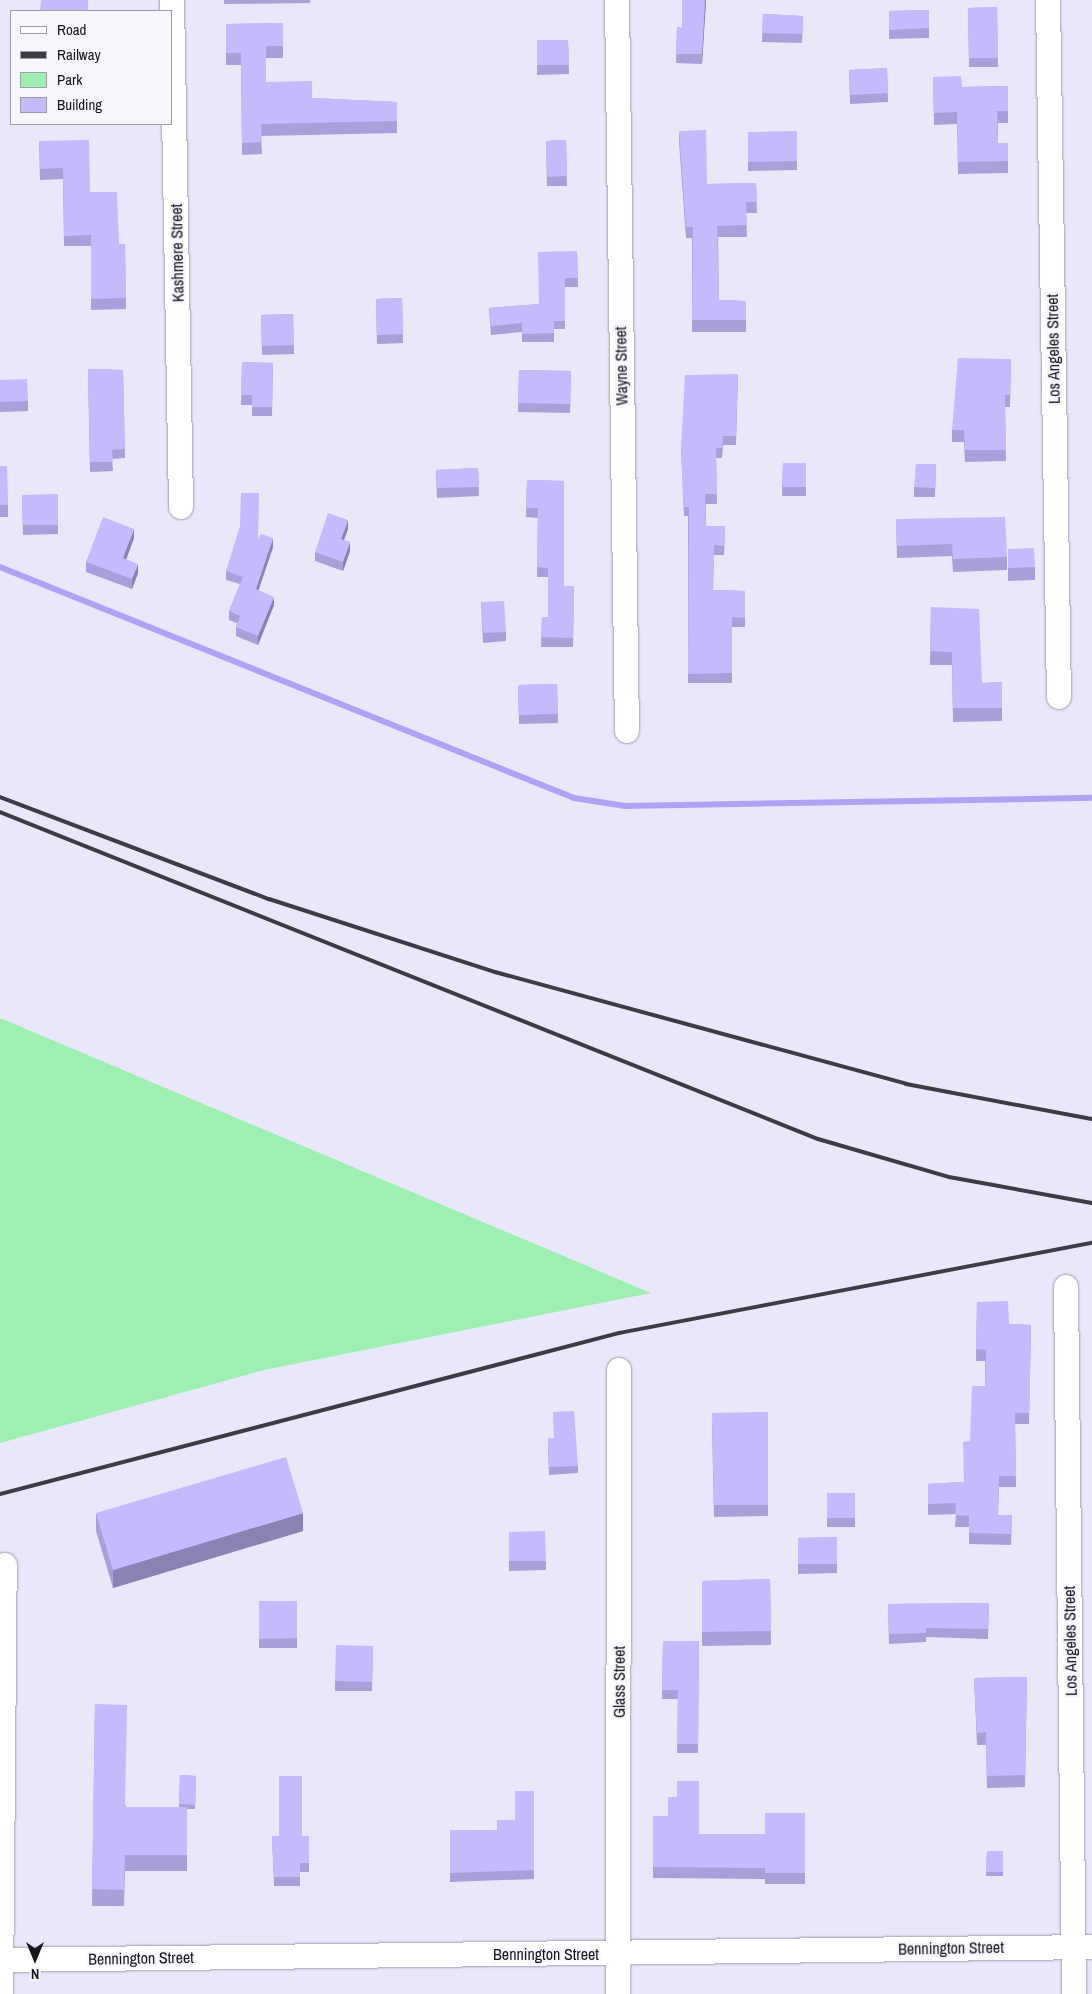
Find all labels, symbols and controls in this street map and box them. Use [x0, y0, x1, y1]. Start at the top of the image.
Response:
legend [10, 10, 172, 125]
text: Road [57, 19, 86, 40]
text: Railway [57, 44, 101, 65]
text: Park [57, 69, 82, 90]
text: Building [57, 94, 102, 115]
street label: Kashmere Street [167, 204, 187, 302]
street label: Los Angeles Street [1042, 293, 1064, 405]
street label: Wayne Street [611, 326, 631, 406]
street label: Los Angeles Street [1059, 1585, 1081, 1697]
street label: Glass Street [609, 1646, 629, 1718]
north arrow [10, 1934, 60, 1984]
street label: Bennington Street [898, 1937, 1004, 1959]
street label: Bennington Street [493, 1944, 599, 1964]
street label: Bennington Street [88, 1947, 194, 1969]
text: N [31, 1965, 39, 1983]

